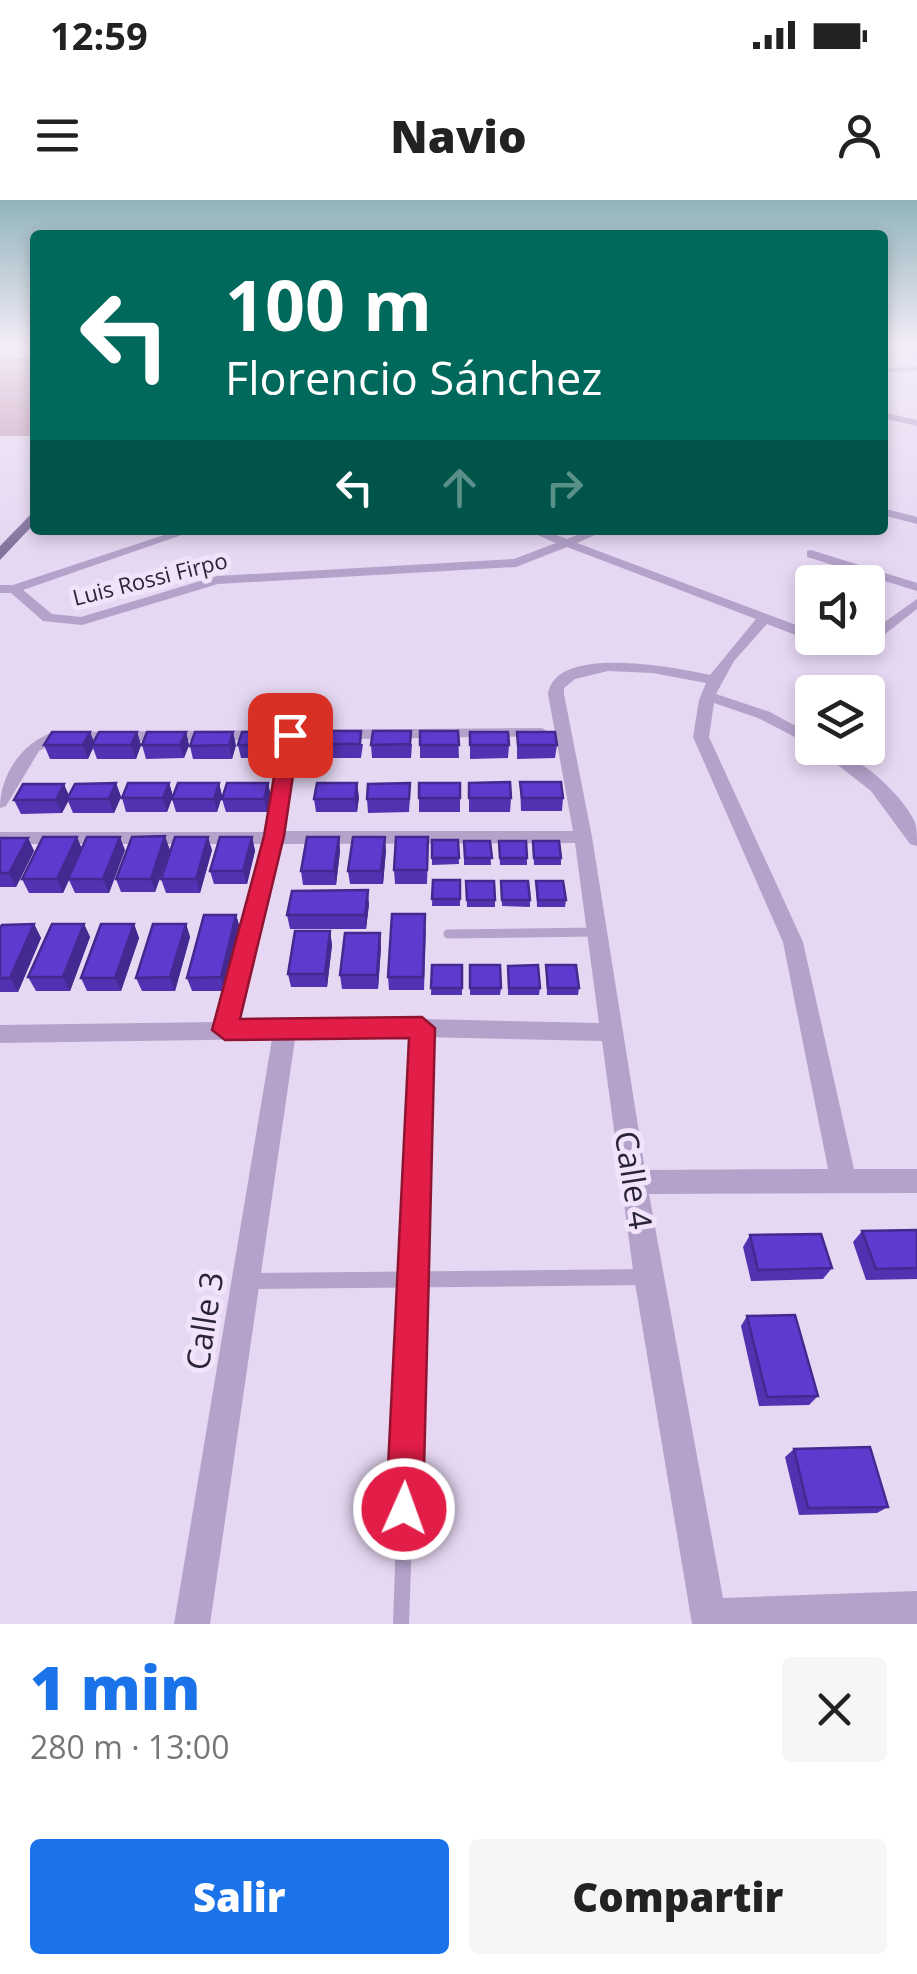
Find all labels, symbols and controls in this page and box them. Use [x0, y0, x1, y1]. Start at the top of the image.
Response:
text: 12:59 [50, 9, 148, 61]
text: Navio [390, 105, 527, 166]
icon: menu [30, 108, 85, 163]
icon: person [832, 108, 887, 163]
text: 100 m [225, 256, 432, 352]
icon: left [60, 270, 190, 400]
text: Florencio Sánchez [225, 347, 602, 408]
icon: left [327, 460, 382, 515]
icon: ahead [432, 460, 487, 515]
icon: right [537, 460, 592, 515]
street label: Luis Rossi Firpo [69, 544, 230, 612]
map controls [795, 565, 885, 765]
button: sound [795, 565, 885, 655]
button: layers [795, 675, 885, 765]
pin [248, 693, 333, 778]
icon: arrive [263, 708, 318, 763]
street label: Calle 4 [606, 1128, 663, 1232]
street label: Calle 3 [175, 1269, 232, 1373]
position arrow [352, 1457, 456, 1561]
text: 1 min [30, 1646, 200, 1728]
button: close [782, 1657, 887, 1762]
text: 280 m · 13:00 [30, 1725, 229, 1768]
button: Salir [30, 1839, 449, 1954]
button: Compartir [469, 1839, 887, 1954]

